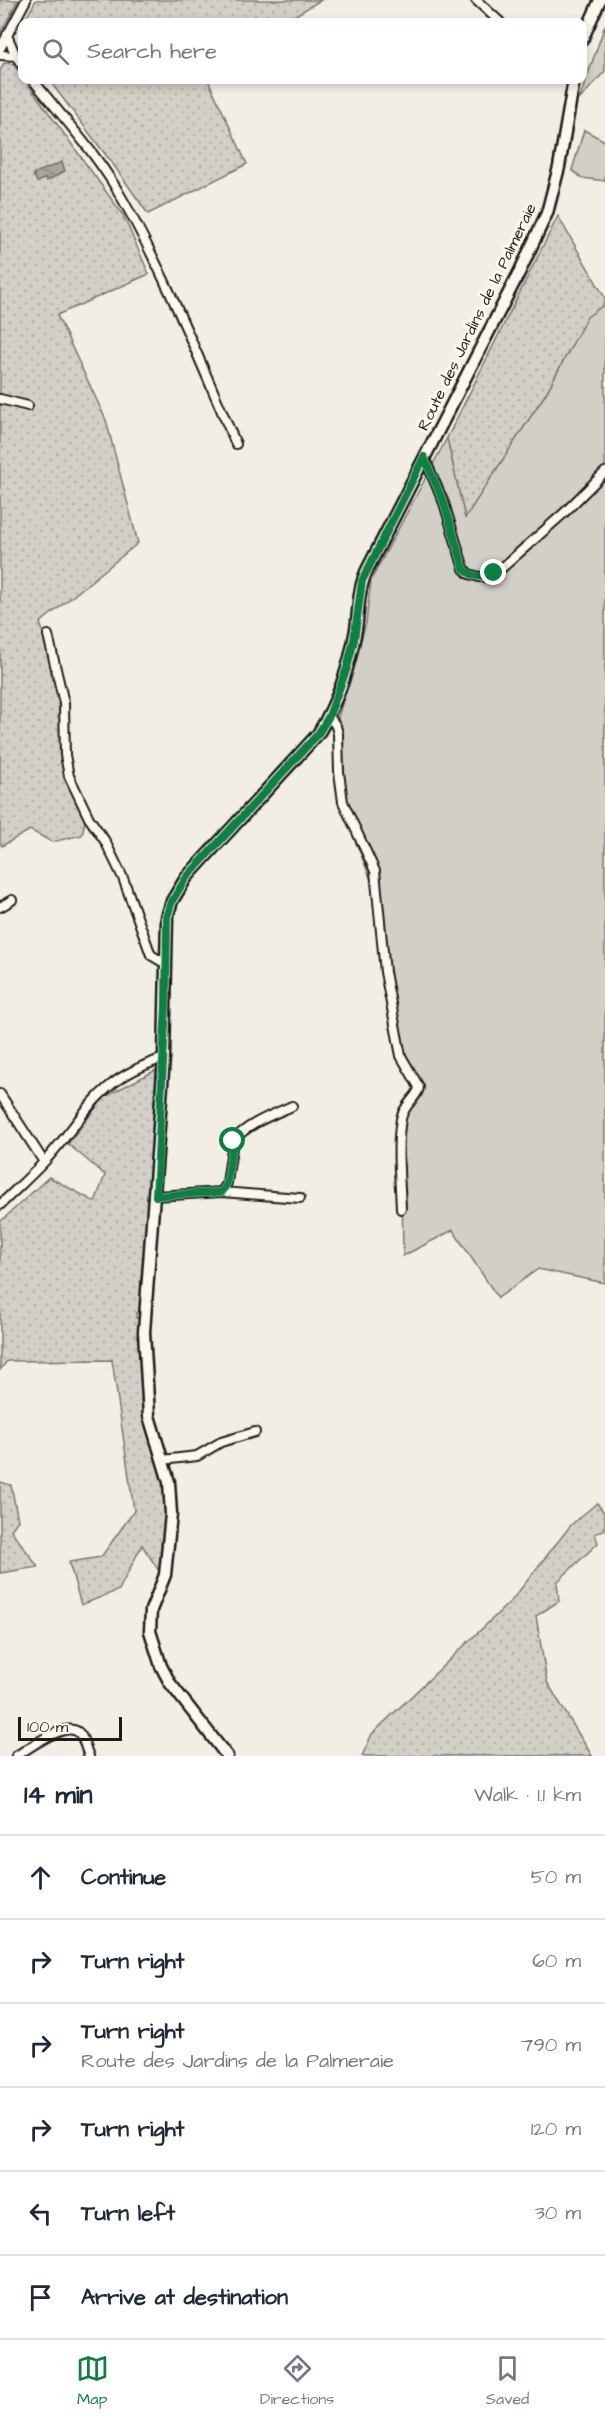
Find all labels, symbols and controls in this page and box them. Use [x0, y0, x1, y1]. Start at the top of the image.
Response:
search box [18, 18, 587, 84]
icon: search [39, 35, 72, 68]
text: Search here [87, 36, 217, 67]
street label: Route des Jardins de la Palmeraie [412, 199, 542, 434]
route end [480, 559, 506, 585]
route start [219, 1127, 245, 1153]
scale bar [18, 1714, 122, 1742]
text: 100 m [27, 1716, 68, 1738]
text: 14 min [24, 1777, 93, 1813]
text: Walk · 1.1 km [474, 1781, 581, 1809]
icon: ahead [24, 1861, 57, 1894]
text: Continue [81, 1862, 166, 1893]
text: 50 m [531, 1863, 581, 1891]
icon: right [24, 1945, 57, 1978]
text: Turn right [81, 1946, 184, 1977]
text: 60 m [532, 1947, 581, 1975]
text: Turn right [81, 2016, 184, 2047]
icon: right [24, 2029, 57, 2062]
text: 790 m [521, 2031, 581, 2059]
text: Route des Jardins de la Palmeraie [81, 2047, 394, 2075]
icon: right [24, 2113, 57, 2146]
text: Turn right [81, 2114, 184, 2145]
text: 120 m [531, 2115, 581, 2143]
icon: left [24, 2197, 57, 2230]
text: Turn left [81, 2198, 175, 2229]
text: 30 m [535, 2199, 581, 2227]
icon: arrive [24, 2281, 57, 2314]
text: Arrive at destination [81, 2282, 288, 2313]
tab: Map [76, 2352, 109, 2410]
tab: Directions [260, 2352, 334, 2410]
tab: Saved [486, 2352, 529, 2410]

